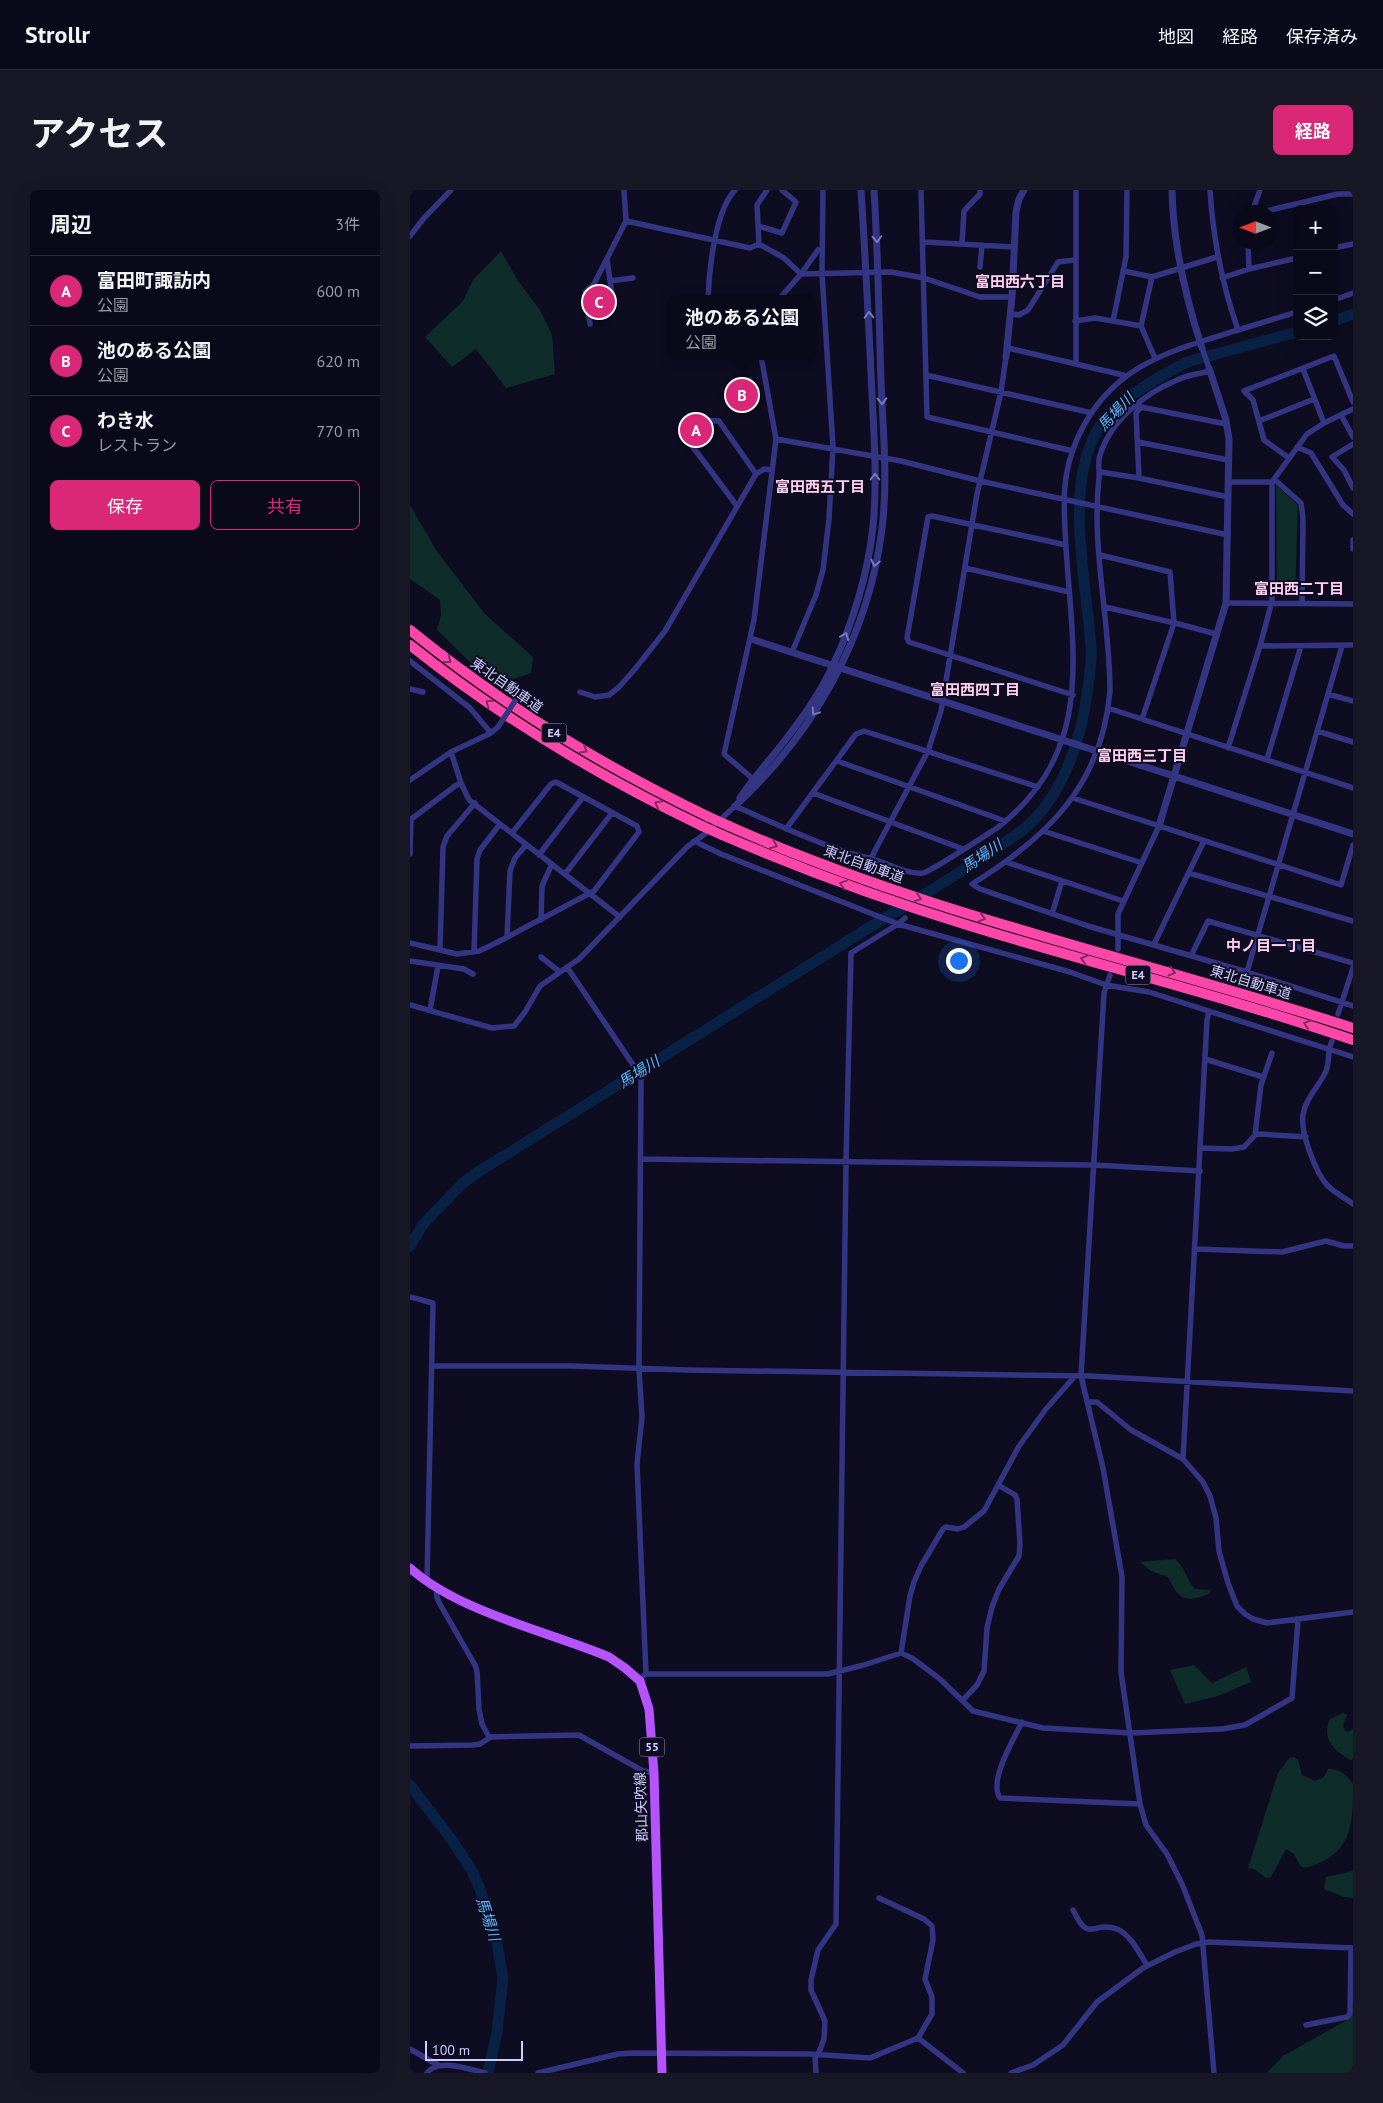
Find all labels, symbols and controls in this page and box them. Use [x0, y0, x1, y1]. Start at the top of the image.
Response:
text: Strollr [25, 19, 90, 50]
text: 地図 [1158, 25, 1194, 48]
text: 経路 [1222, 25, 1258, 48]
text: 保存済み [1286, 25, 1358, 48]
button: 経路 [1273, 105, 1353, 155]
text: アクセス [30, 110, 168, 156]
north arrow [1233, 205, 1278, 250]
map controls [1293, 205, 1338, 340]
button: + [1293, 205, 1338, 250]
text: 周辺 [50, 211, 92, 238]
text: 3件 [335, 214, 360, 234]
one-way arrow [871, 235, 882, 243]
button: − [1293, 250, 1338, 295]
text: 富田町諏訪内 [97, 268, 211, 292]
district label: 富田西六丁目 [975, 272, 1065, 291]
text: A [61, 281, 71, 301]
text: 600 m [317, 281, 360, 301]
pin: C [583, 283, 615, 321]
text: 公園 [97, 295, 129, 315]
popup [668, 295, 816, 360]
button: layers [1293, 295, 1338, 340]
text: 池のある公園 [685, 305, 799, 329]
one-way arrow [863, 311, 874, 319]
text: 公園 [685, 332, 717, 352]
text: 池のある公園 [97, 338, 211, 362]
text: B [61, 351, 71, 371]
text: 620 m [317, 351, 360, 371]
text: 公園 [97, 365, 129, 385]
pin: B [726, 376, 758, 414]
water label: 馬場川 [1093, 387, 1139, 434]
one-way arrow [876, 397, 887, 405]
text: わき水 [97, 408, 154, 432]
pin: A [680, 411, 712, 449]
text: C [62, 421, 70, 441]
text: 770 m [317, 421, 360, 441]
text: レストラン [97, 435, 177, 455]
one-way arrow [870, 473, 880, 480]
district label: 富田西五丁目 [775, 477, 865, 496]
button: 保存 [50, 480, 200, 530]
button: 共有 [210, 480, 360, 530]
one-way arrow [870, 558, 881, 567]
district label: 富田西二丁目 [1254, 579, 1344, 598]
one-way arrow [839, 632, 849, 641]
street label: 東北自動車道 [467, 654, 547, 716]
one-way arrow [443, 655, 452, 664]
district label: 富田西四丁目 [930, 680, 1020, 699]
one-way arrow [485, 700, 495, 709]
one-way arrow [812, 707, 821, 716]
road number: E4 [542, 724, 566, 742]
one-way arrow [578, 744, 587, 754]
district label: 富田西三丁目 [1097, 746, 1187, 765]
one-way arrow [655, 800, 664, 810]
water label: 馬場川 [958, 834, 1007, 876]
one-way arrow [769, 839, 777, 849]
street label: 東北自動車道 [821, 841, 907, 887]
one-way arrow [839, 879, 848, 889]
one-way arrow [913, 892, 922, 902]
one-way arrow [977, 912, 985, 922]
district label: 中ノ目一丁目 [1226, 936, 1316, 955]
your location [946, 948, 972, 974]
one-way arrow [1080, 955, 1088, 965]
street label: 東北自動車道 [1208, 961, 1294, 1003]
road number: E4 [1126, 966, 1150, 984]
one-way arrow [1167, 967, 1175, 977]
one-way arrow [1303, 1020, 1311, 1030]
water label: 馬場川 [615, 1051, 665, 1092]
road number: 55 [640, 1738, 664, 1756]
street label: 郡山矢吹線 [631, 1772, 651, 1842]
water label: 馬場川 [472, 1895, 505, 1945]
scale bar [425, 2038, 522, 2061]
text: 100 m [432, 2041, 470, 2059]

